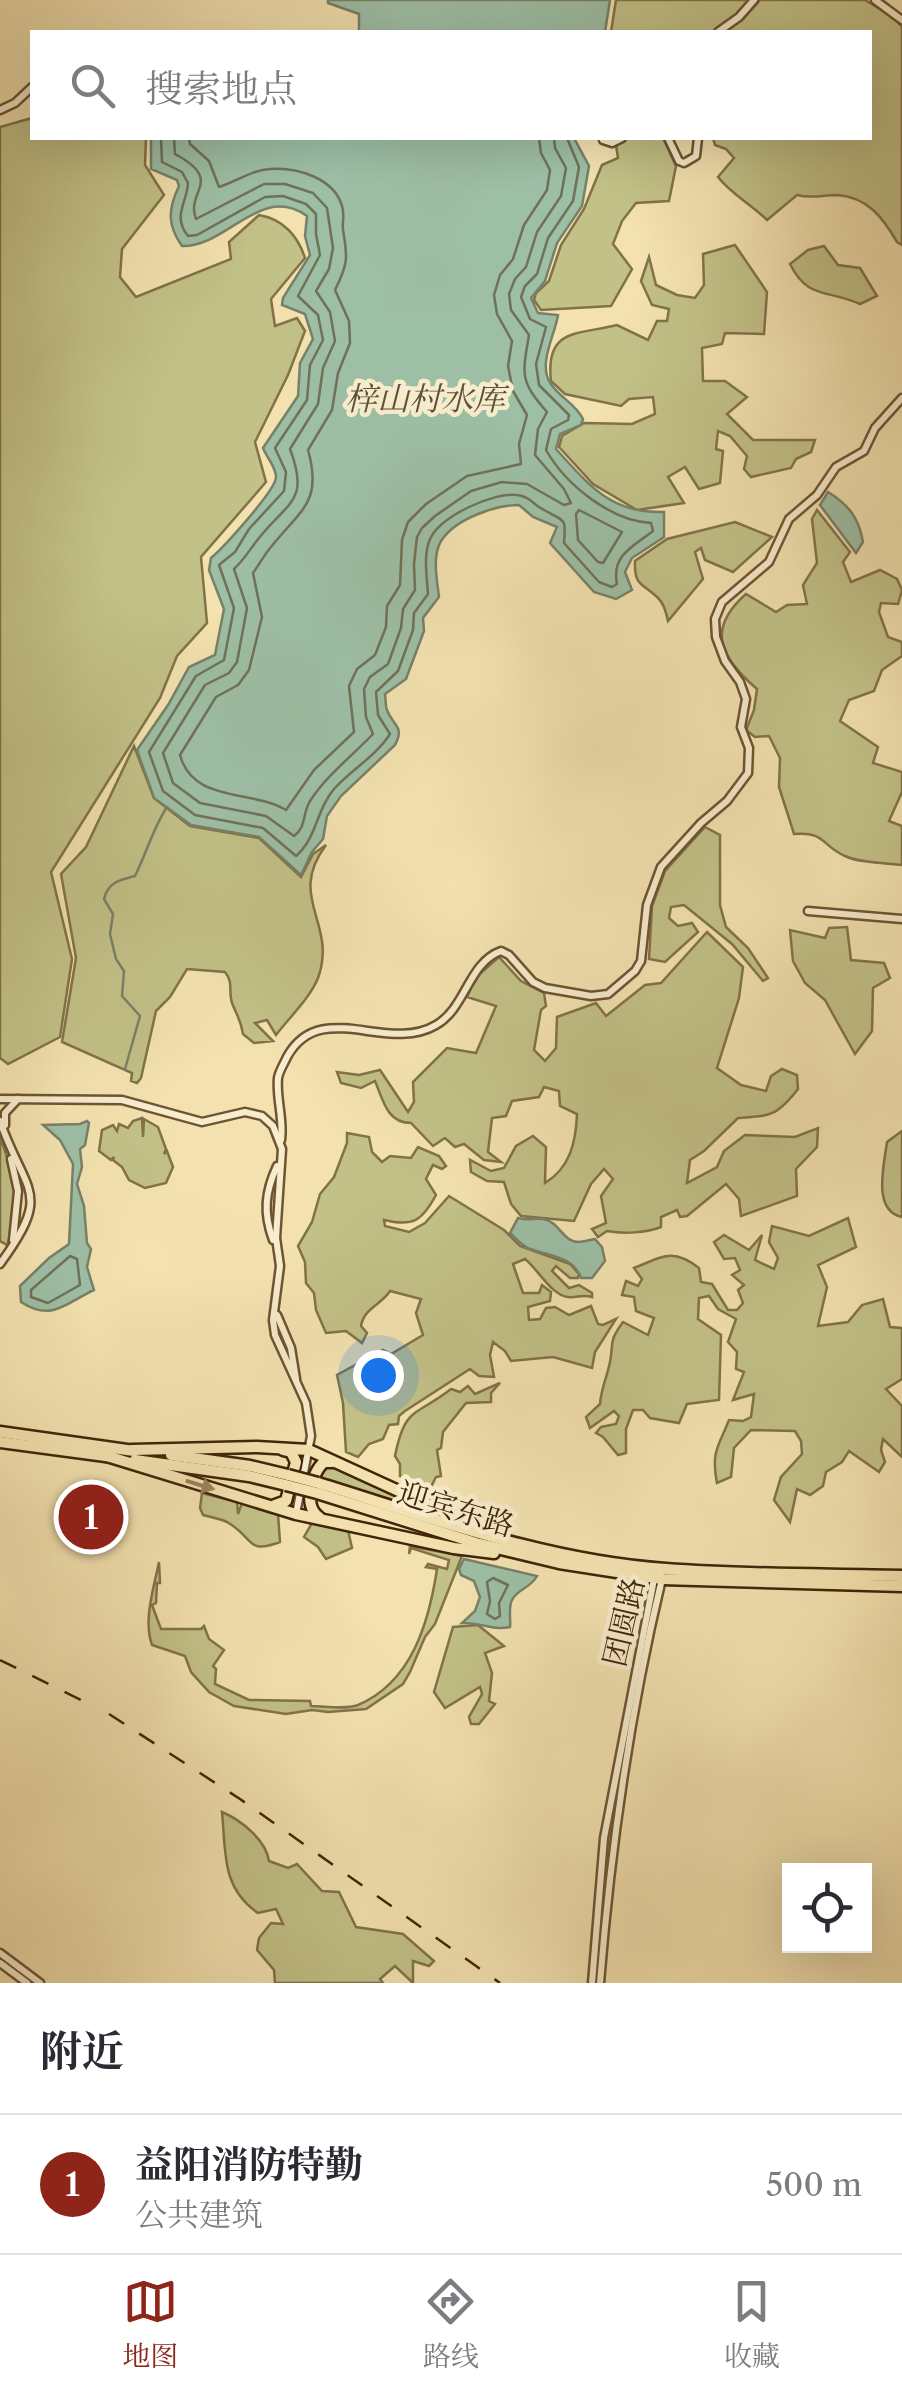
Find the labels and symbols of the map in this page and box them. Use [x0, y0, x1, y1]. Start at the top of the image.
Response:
water label: 梓山村水库 [345, 379, 510, 418]
your location [353, 1350, 404, 1401]
street label: 迎宾东路 [393, 1474, 519, 1544]
one-way arrow [186, 1479, 216, 1494]
pin: 1 [58, 1480, 124, 1554]
street label: 团圆路 [596, 1574, 652, 1670]

